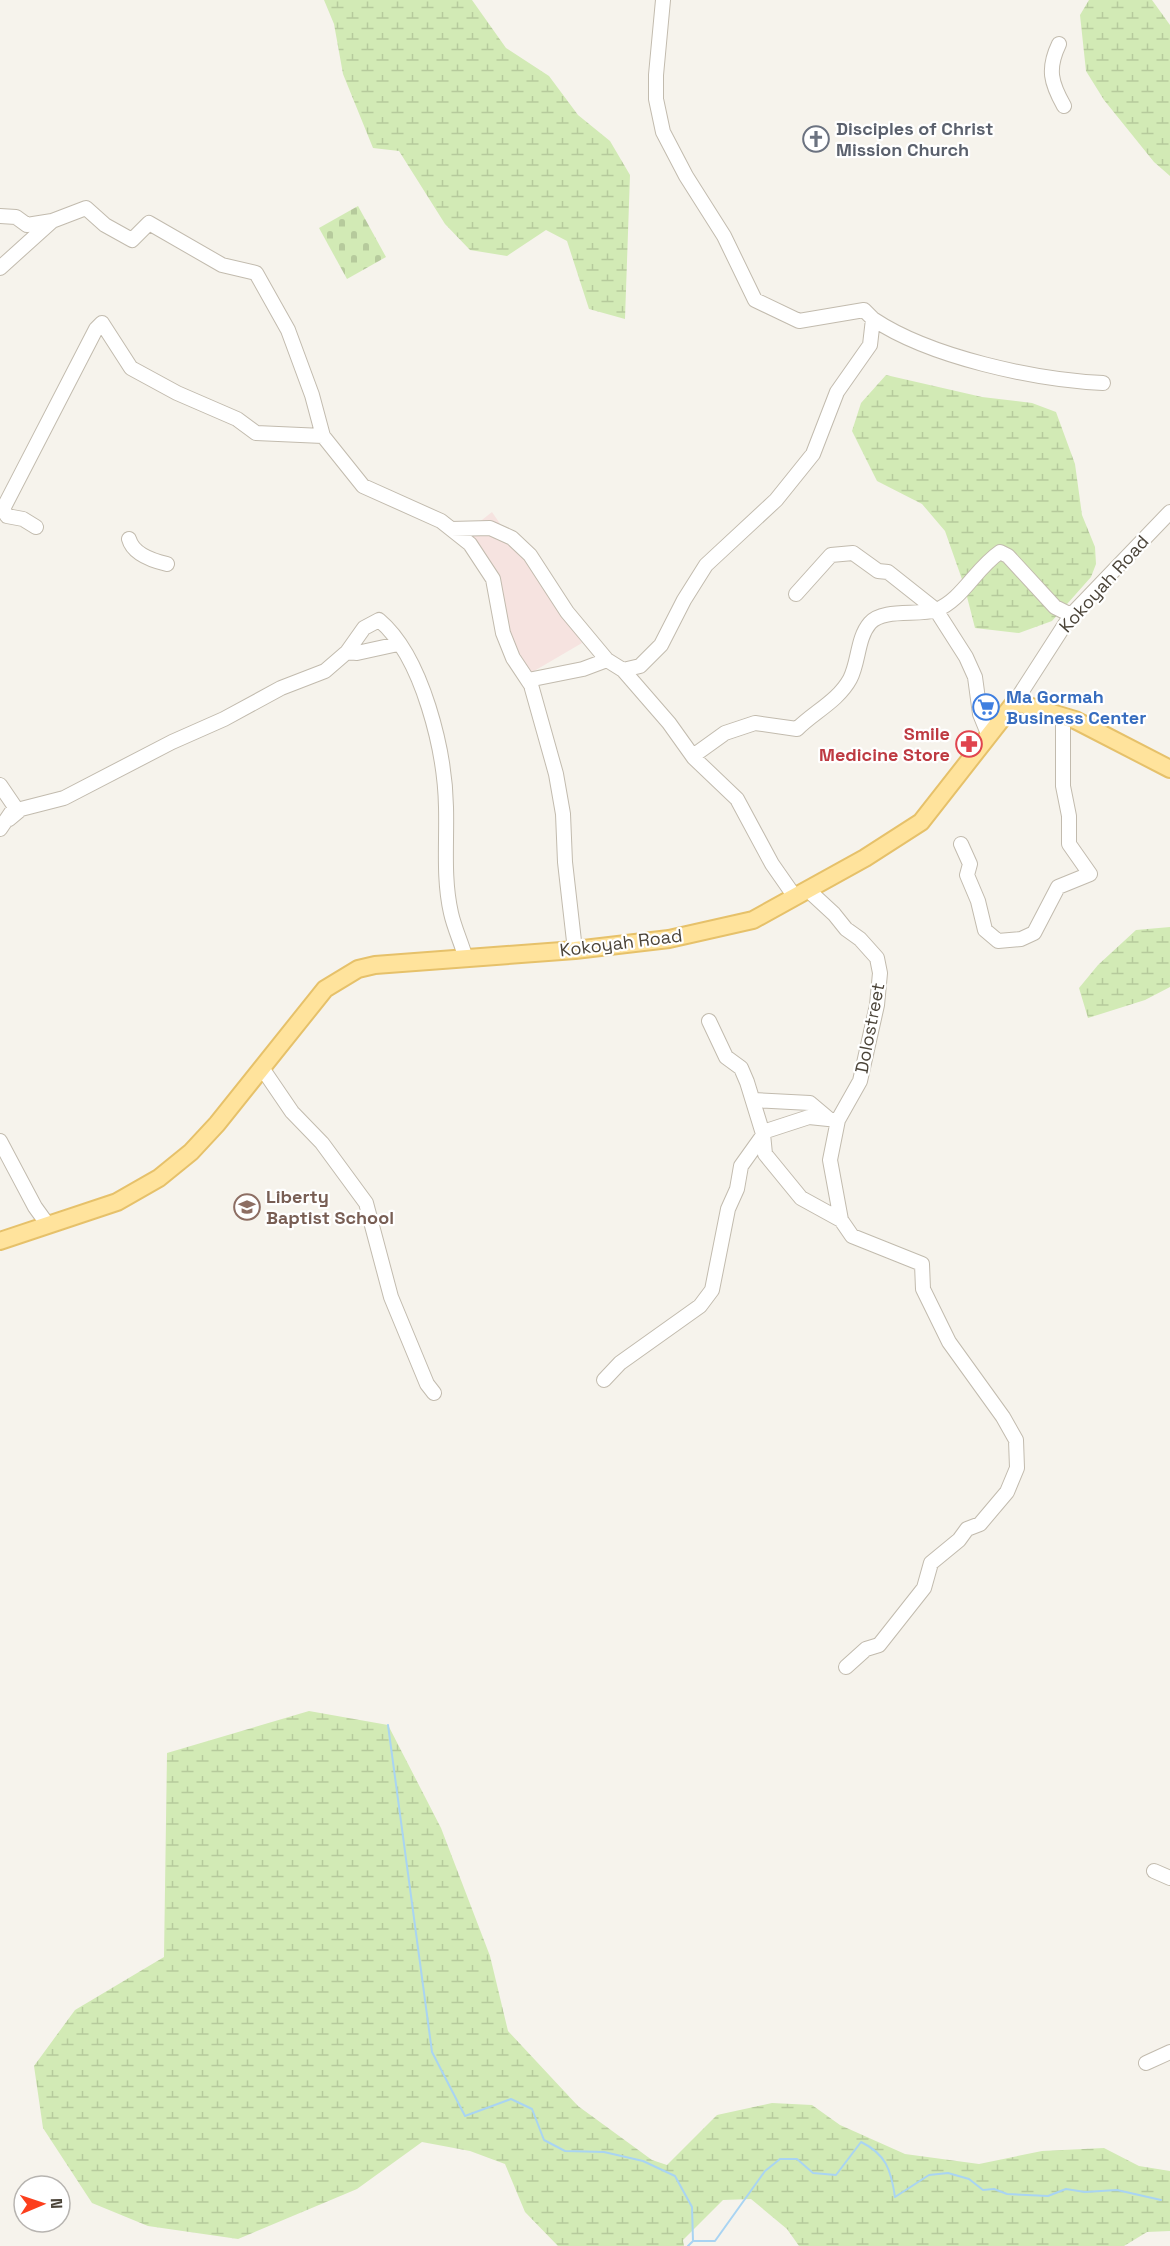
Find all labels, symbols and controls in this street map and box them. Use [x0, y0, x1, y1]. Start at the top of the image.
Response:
place label: Disciples of Christ Mission Church [836, 117, 993, 161]
church icon: Disciples of Christ Mission Church [801, 124, 831, 154]
street label: Kokoyah Road [1054, 530, 1153, 637]
place label: Ma Gormah Business Center [1006, 685, 1146, 729]
supermarket icon: Ma Gormah Business Center [971, 692, 1001, 722]
place label: Smile Medicine Store [819, 722, 950, 766]
pharmacy icon: Smile Medicine Store [954, 729, 984, 759]
street label: Kokoyah Road [558, 924, 684, 961]
street label: Dolostreet [849, 981, 890, 1075]
place label: Liberty Baptist School [266, 1185, 394, 1229]
school or university icon: Liberty Baptist School [232, 1192, 262, 1222]
north arrow [12, 2174, 72, 2234]
text: N [46, 2198, 67, 2209]

